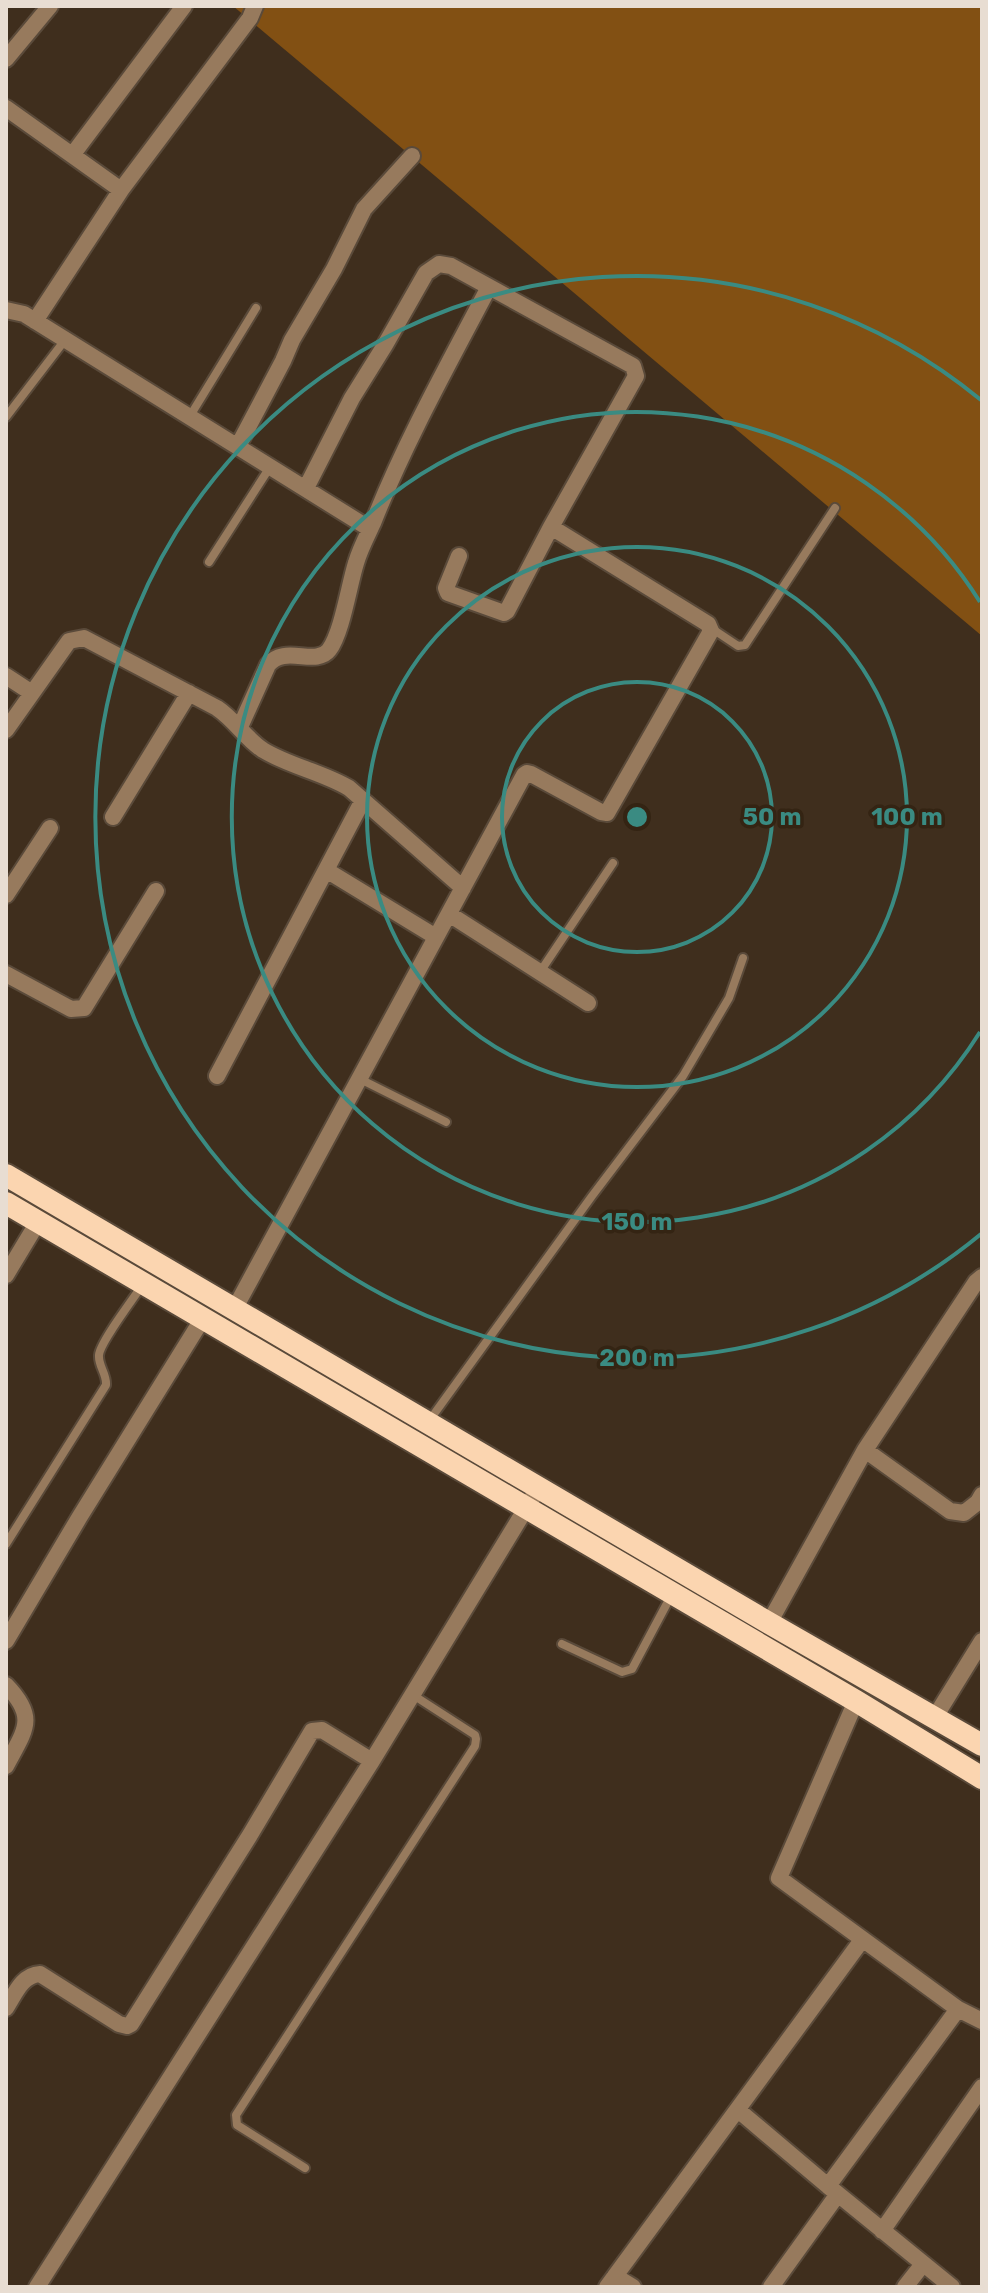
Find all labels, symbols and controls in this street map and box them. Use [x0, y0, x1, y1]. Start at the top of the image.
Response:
centre of rings [623, 803, 651, 831]
text: 50 m [743, 803, 801, 831]
text: 100 m [871, 803, 943, 831]
text: 150 m [602, 1208, 672, 1236]
text: 200 m [599, 1344, 675, 1372]

